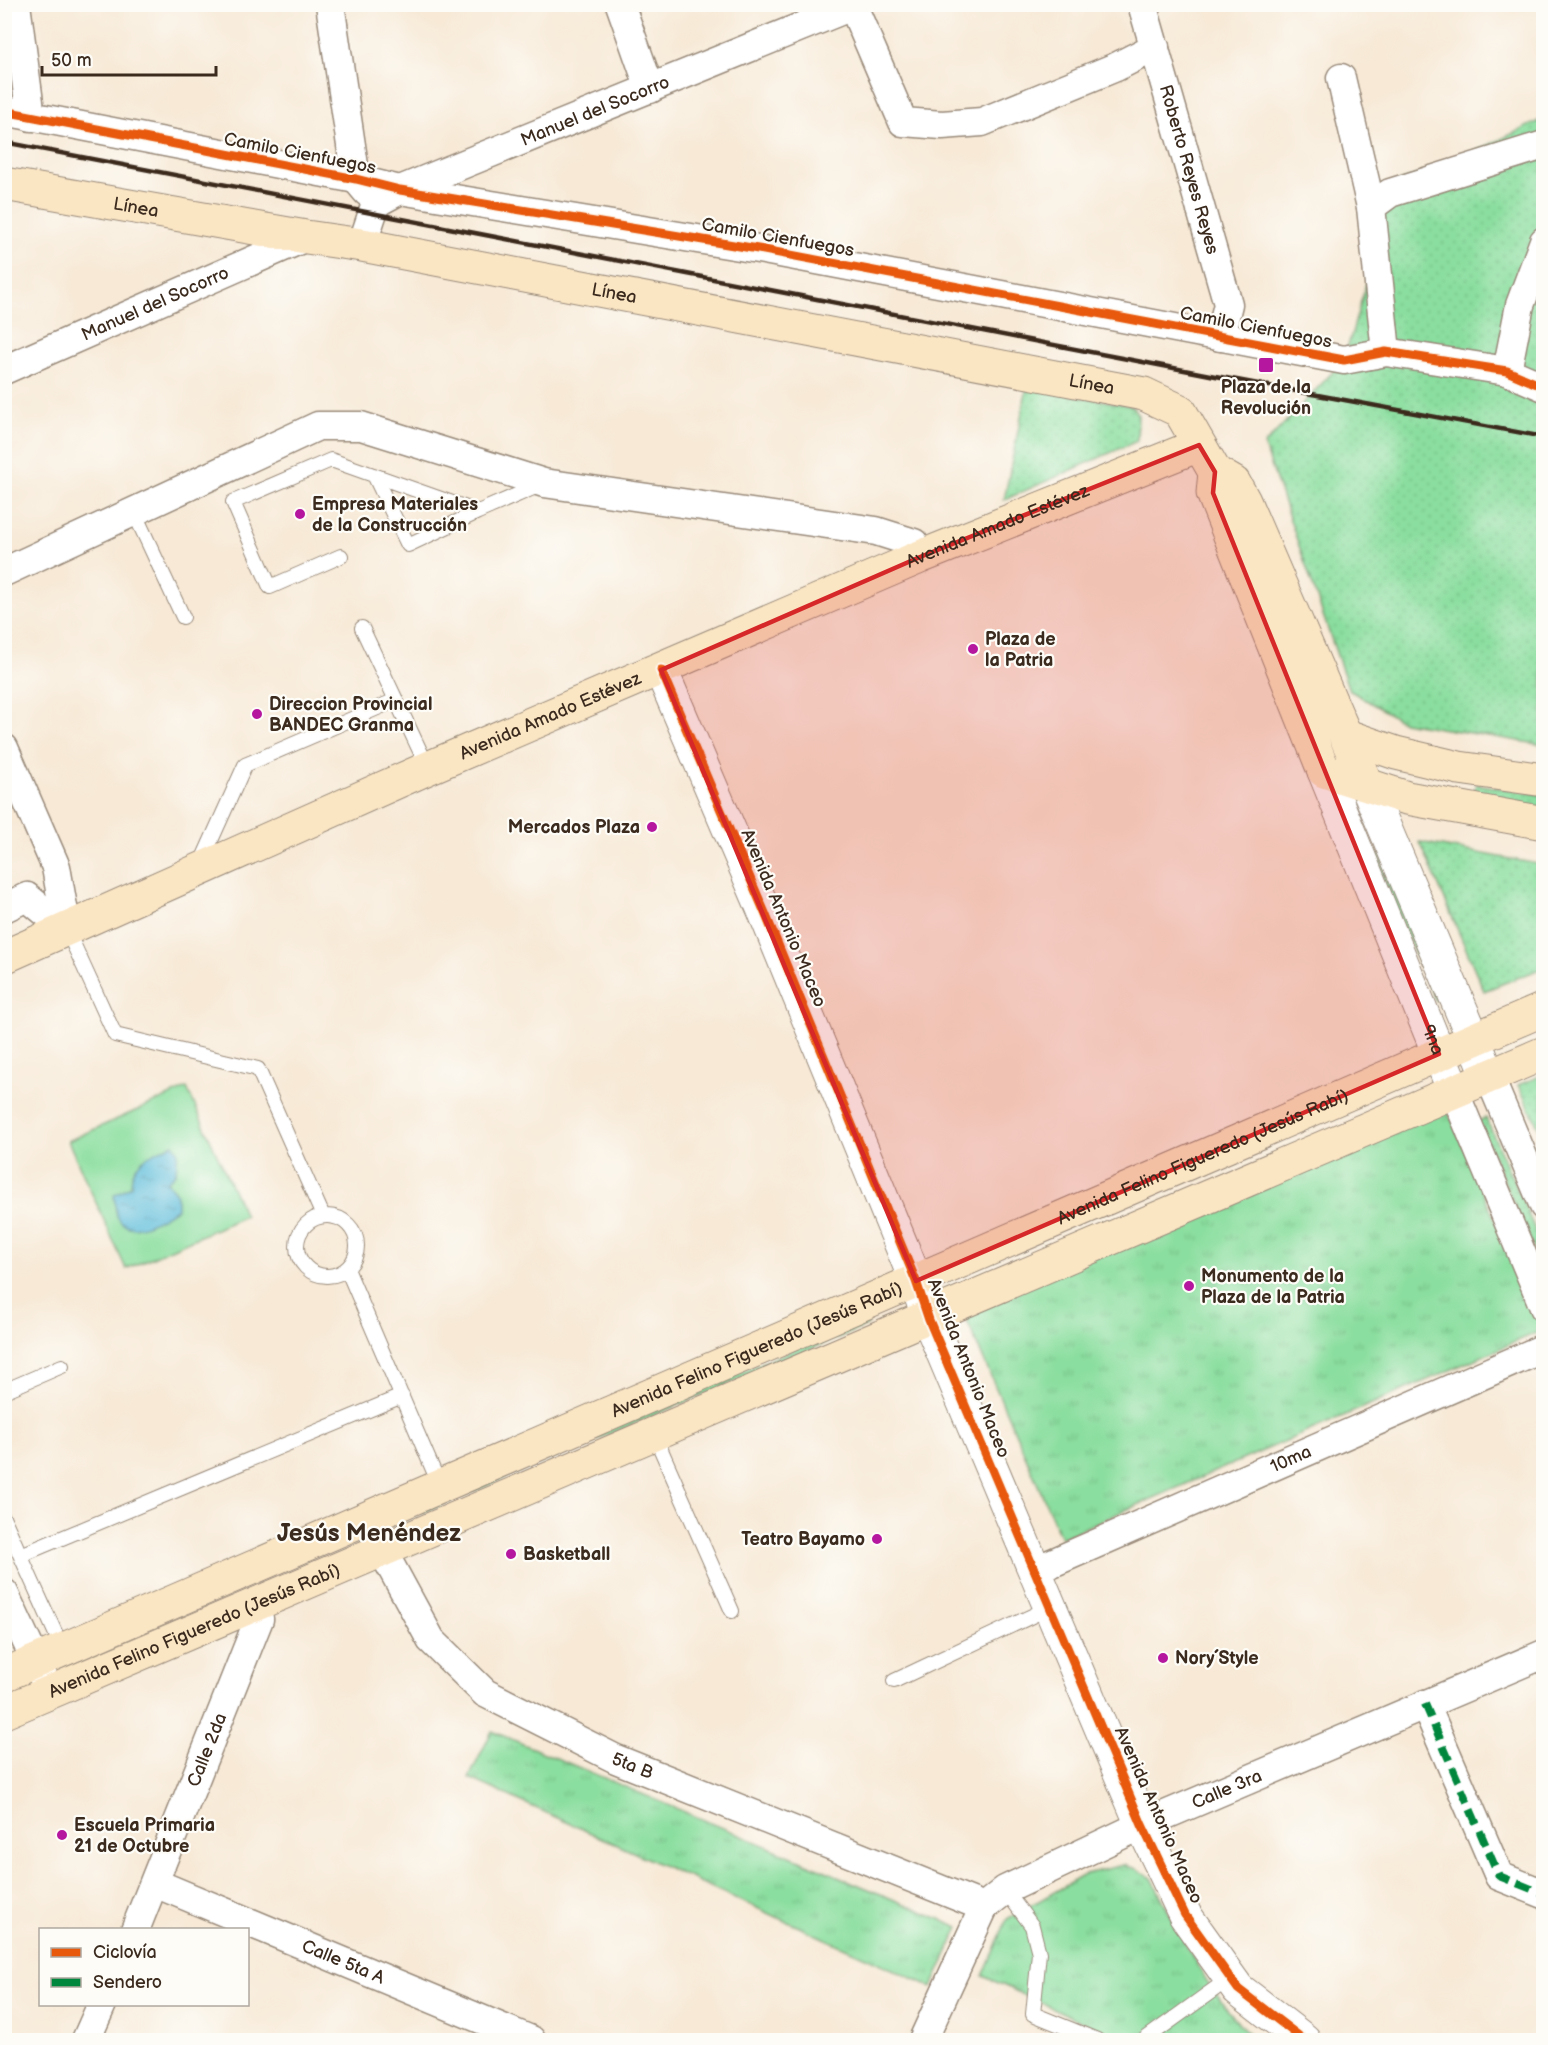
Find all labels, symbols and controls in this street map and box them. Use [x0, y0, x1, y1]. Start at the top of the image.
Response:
scale bar [42, 39, 216, 77]
text: 50 m [51, 50, 92, 71]
street label: Manuel del Socorro [518, 71, 673, 151]
street label: Roberto Reyes Reyes [1155, 82, 1223, 257]
street label: Camilo Cienfuegos [222, 128, 378, 179]
street label: Línea [112, 193, 160, 222]
street label: Camilo Cienfuegos [700, 214, 856, 261]
street label: Manuel del Socorro [78, 262, 232, 346]
street label: Línea [590, 279, 639, 308]
street label: Camilo Cienfuegos [1178, 302, 1334, 353]
marker: Plaza de la Revolución [1257, 356, 1275, 374]
street label: Línea [1067, 370, 1116, 399]
place label: Plaza de la Revolución [1221, 377, 1311, 419]
street label: Avenida Amado Estévez [903, 480, 1093, 573]
place label: Empresa Materiales de la Construcción [312, 494, 478, 536]
marker: Empresa Materiales de la Construcción [293, 507, 307, 521]
place label: Plaza de la Patria [985, 629, 1056, 671]
marker: Plaza de la Patria [966, 642, 980, 656]
street label: Avenida Amado Estévez [456, 668, 644, 764]
place label: Direccion Provincial BANDEC Granma [269, 694, 432, 736]
marker: Direccion Provincial BANDEC Granma [250, 707, 264, 721]
place label: Mercados Plaza [508, 817, 640, 838]
marker: Mercados Plaza [645, 820, 659, 834]
street label: Avenida Antonio Maceo [736, 826, 831, 1010]
street label: 9na [1417, 1022, 1448, 1058]
street label: Avenida Felino Figueredo (Jesús Rabí) [1054, 1085, 1352, 1229]
place label: Monumento de la Plaza de la Patria [1201, 1266, 1345, 1308]
street label: Avenida Antonio Maceo [923, 1276, 1014, 1461]
street label: Avenida Felino Figueredo (Jesús Rabí) [608, 1278, 906, 1422]
marker: Monumento de la Plaza de la Patria [1182, 1279, 1196, 1293]
street label: 10ma [1267, 1441, 1315, 1477]
district label: Jesús Menéndez [277, 1519, 461, 1548]
place label: Teatro Bayamo [741, 1529, 865, 1550]
marker: Teatro Bayamo [870, 1532, 884, 1546]
place label: Basketball [523, 1544, 610, 1565]
marker: Basketball [504, 1547, 518, 1561]
street label: Avenida Felino Figueredo (Jesús Rabí) [46, 1559, 343, 1703]
place label: Nory´Style [1175, 1648, 1259, 1669]
marker: Nory´Style [1156, 1651, 1170, 1665]
street label: Calle 2da [183, 1710, 231, 1790]
street label: Avenida Antonio Maceo [1110, 1724, 1207, 1907]
street label: 5ta B [609, 1748, 656, 1784]
street label: Calle 3ra [1189, 1765, 1265, 1814]
place label: Escuela Primaria 21 de Octubre [74, 1815, 215, 1857]
marker: Escuela Primaria 21 de Octubre [55, 1828, 69, 1842]
legend [39, 1928, 249, 2006]
street label: Calle 5ta A [298, 1935, 388, 1989]
text: Ciclovía [93, 1942, 157, 1963]
text: Sendero [93, 1972, 162, 1993]

